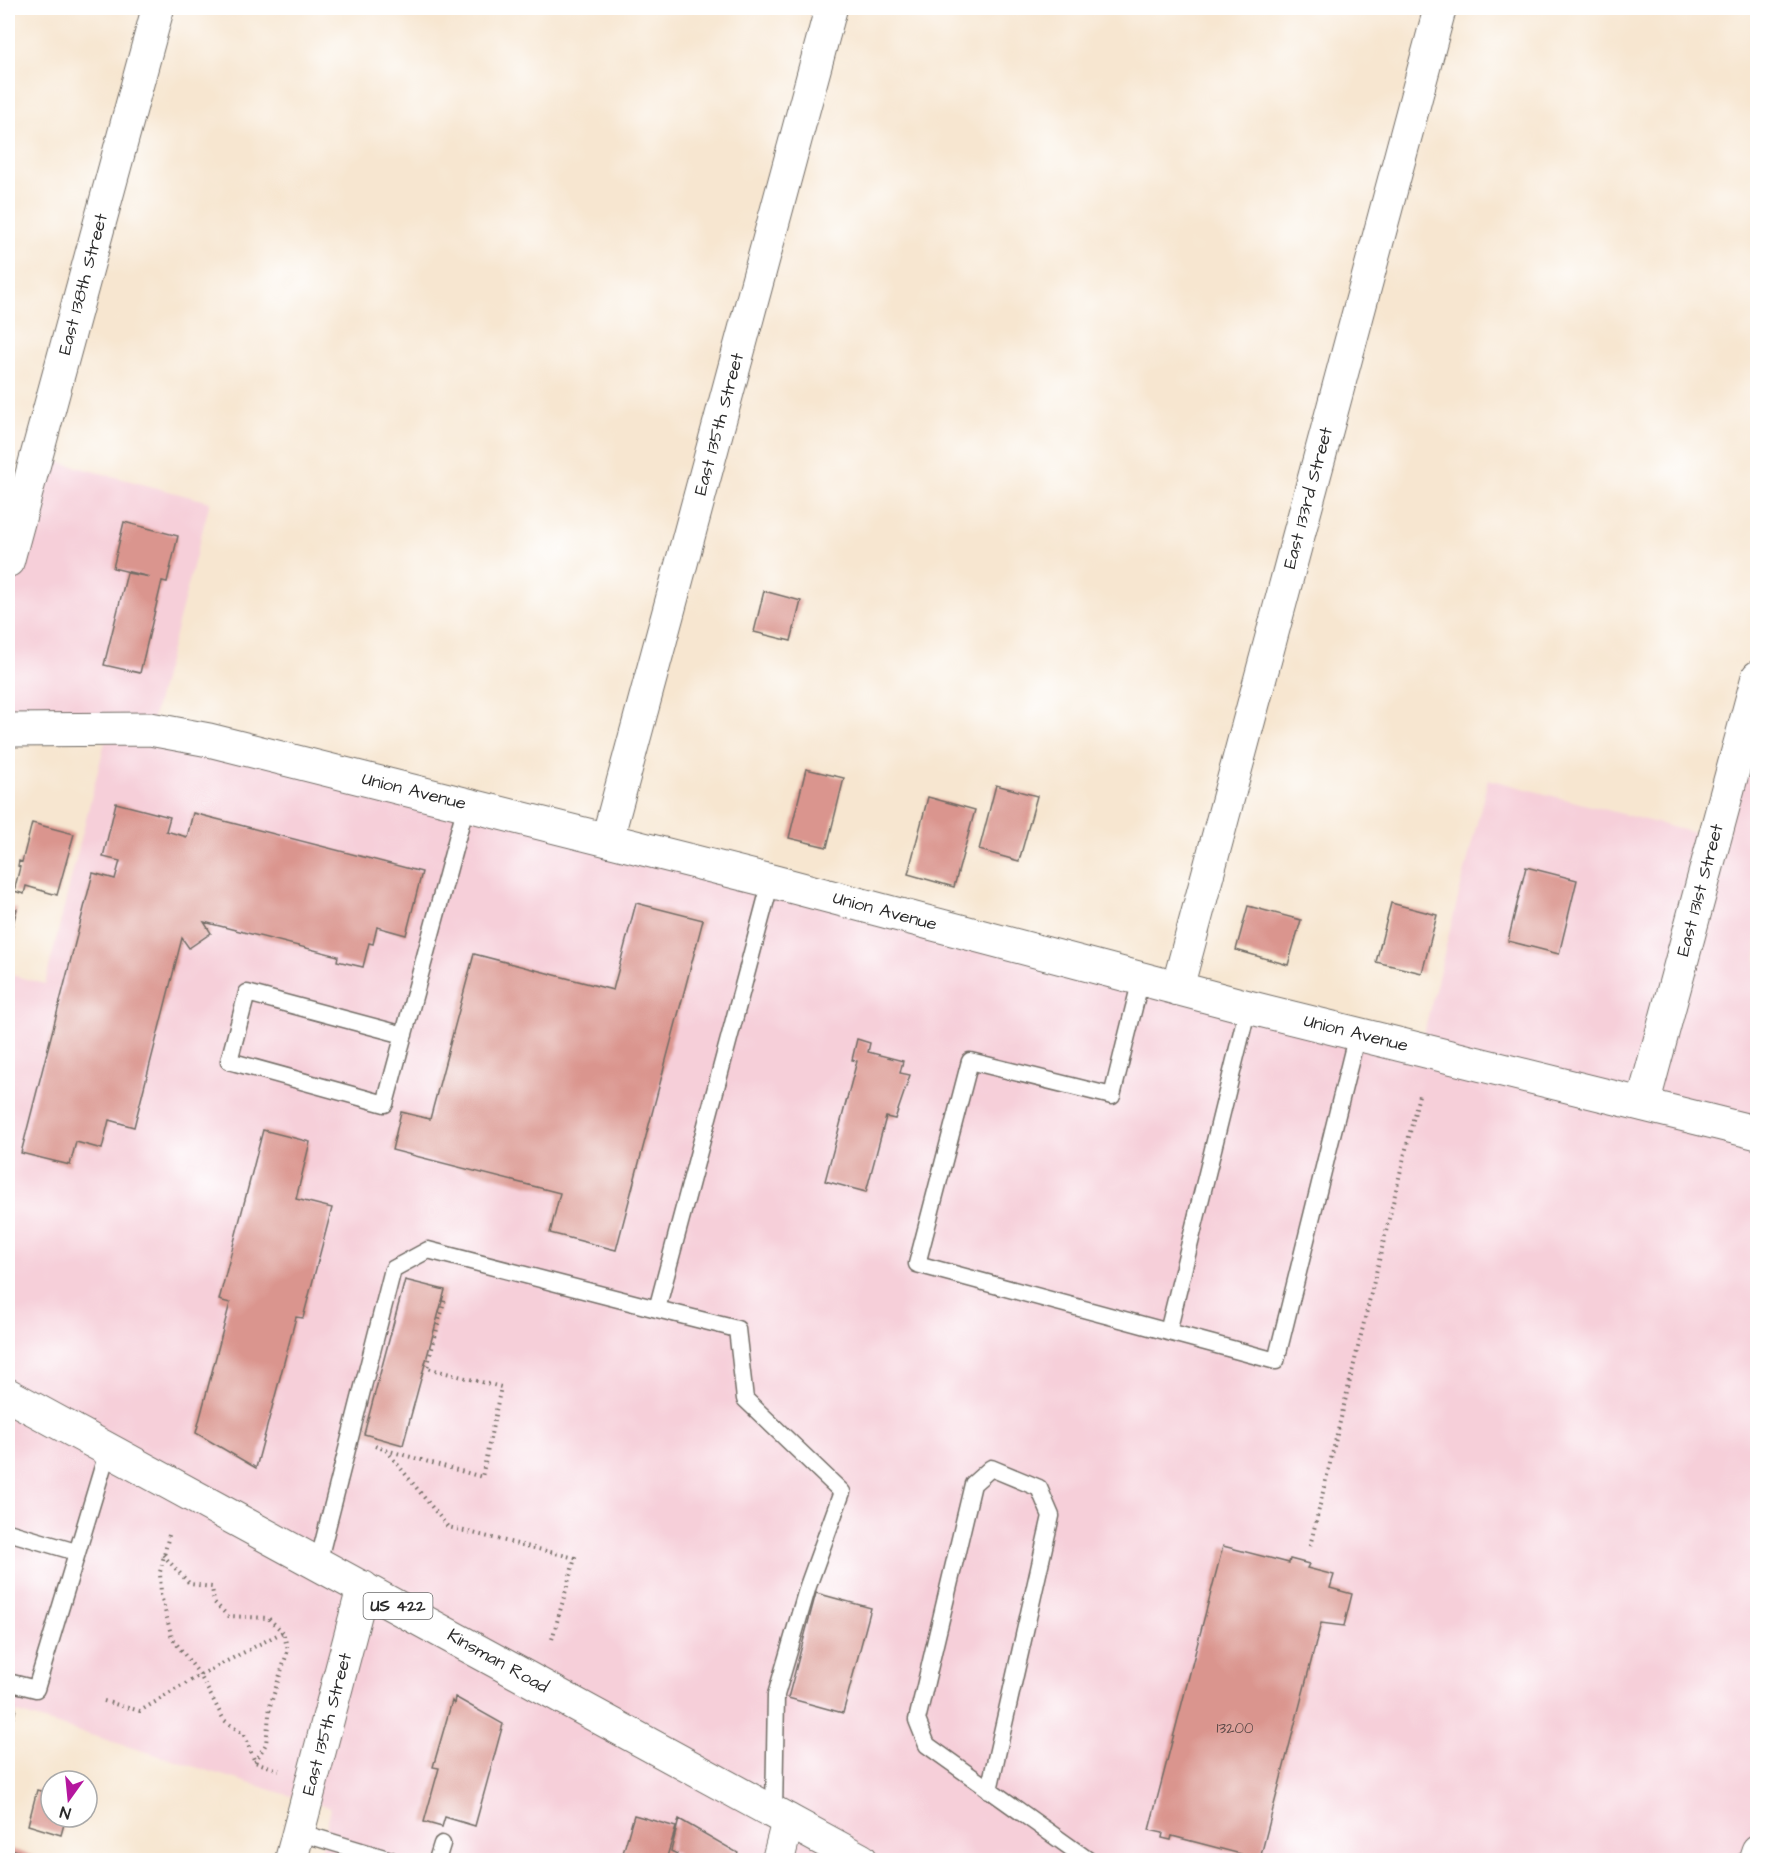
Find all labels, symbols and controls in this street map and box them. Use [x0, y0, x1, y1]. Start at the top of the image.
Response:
street label: East 138th Street [52, 210, 114, 357]
street label: East 135th Street [688, 349, 750, 498]
street label: East 133rd Street [1277, 424, 1339, 572]
street label: Union Avenue [359, 766, 469, 816]
street label: East 131st Street [1670, 820, 1730, 959]
street label: Union Avenue [830, 885, 940, 937]
street label: Union Avenue [1301, 1008, 1411, 1058]
road number: US 422 [364, 1593, 432, 1619]
street label: Kinsman Road [443, 1623, 553, 1699]
street label: East 135th Street [296, 1649, 358, 1798]
house number: 13200 [1216, 1718, 1254, 1739]
north arrow [39, 1769, 99, 1829]
text: N [58, 1801, 73, 1824]

